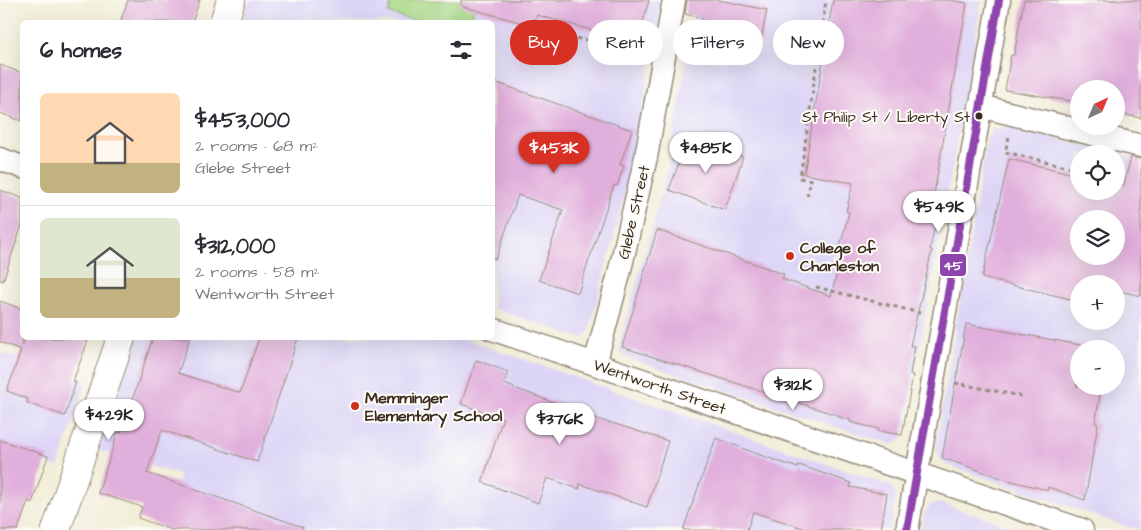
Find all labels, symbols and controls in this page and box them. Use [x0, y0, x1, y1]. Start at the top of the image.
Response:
chip: Buy [510, 20, 578, 65]
chip: Rent [588, 20, 663, 65]
chip: Filters [673, 20, 763, 65]
chip: New [773, 20, 844, 65]
text: 6 homes [40, 36, 122, 65]
icon: filters [447, 36, 475, 64]
north arrow [1070, 80, 1125, 135]
map controls [1070, 80, 1125, 395]
text: $453,000 [195, 106, 290, 135]
place label: St Philip St / Liberty St [802, 107, 970, 129]
marker: St Philip St / Liberty St [974, 111, 984, 121]
icon: home [80, 113, 140, 173]
pin: $453K [519, 132, 589, 174]
pin: $485K [671, 132, 741, 174]
text: 2 rooms · 68 m² [195, 135, 318, 157]
text: $453K [530, 137, 578, 159]
text: $485K [680, 137, 732, 159]
button: locate [1070, 145, 1125, 200]
text: Glebe Street [195, 157, 291, 179]
street label: Glebe Street [612, 163, 656, 261]
pin: $549K [904, 190, 974, 233]
text: $549K [914, 196, 964, 218]
button: layers [1070, 210, 1125, 265]
text: $312,000 [195, 232, 276, 261]
place label: College of Charleston [800, 237, 879, 277]
icon: home [80, 238, 140, 298]
marker: College of Charleston [784, 250, 796, 262]
line badge: 45 [939, 253, 967, 277]
text: 45 [943, 256, 964, 276]
text: 2 rooms · 58 m² [195, 261, 320, 283]
button: + [1070, 275, 1125, 330]
text: Wentworth Street [195, 283, 334, 305]
button: − [1070, 340, 1125, 395]
street label: Wentworth Street [590, 354, 730, 420]
pin: $312K [758, 368, 828, 411]
text: $312K [774, 374, 812, 396]
place label: Memminger Elementary School [365, 387, 503, 428]
pin: $429K [74, 398, 144, 441]
marker: Memminger Elementary School [349, 400, 361, 412]
pin: $376K [525, 402, 595, 445]
text: $429K [85, 404, 133, 426]
text: $376K [537, 408, 583, 430]

